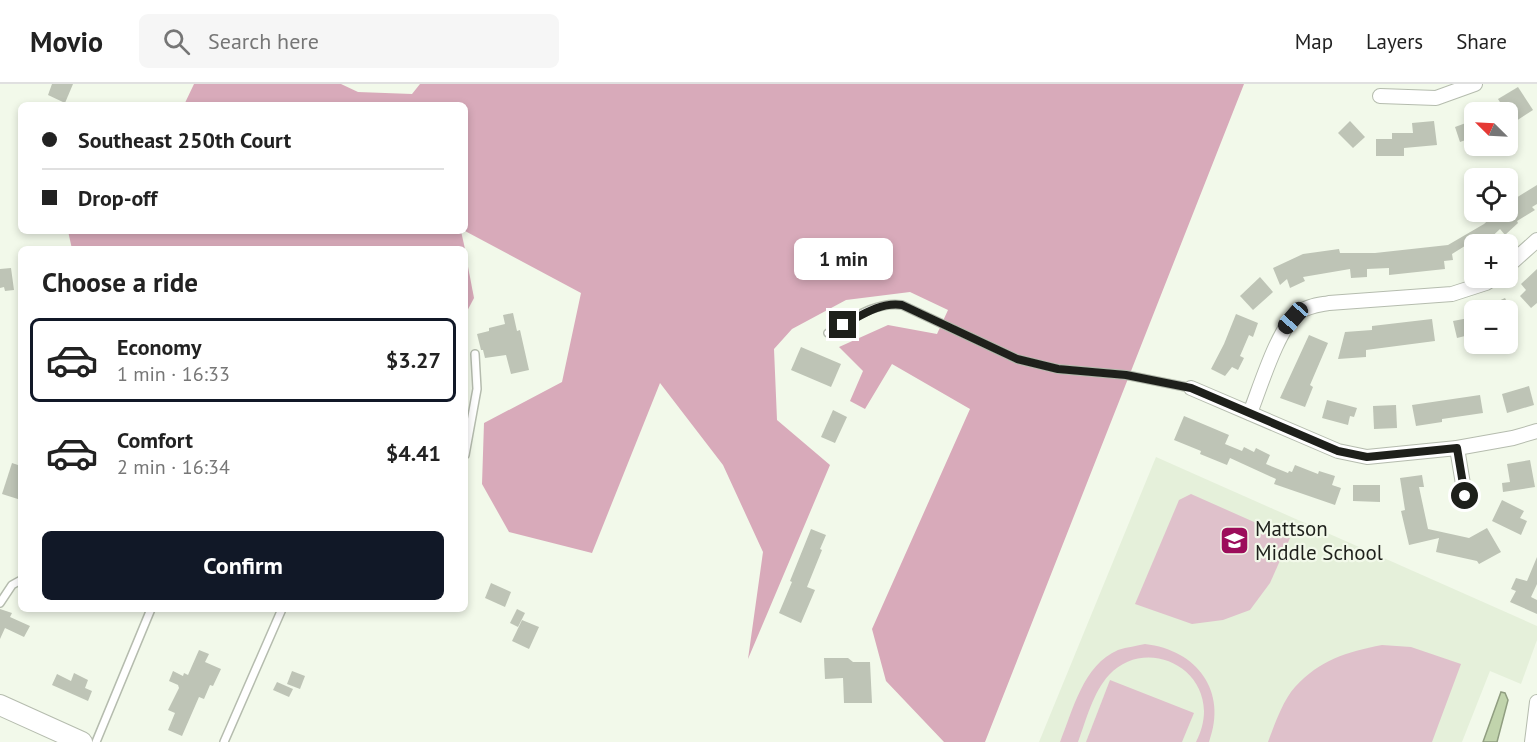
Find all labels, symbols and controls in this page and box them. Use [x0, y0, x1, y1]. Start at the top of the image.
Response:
search box [139, 14, 559, 68]
text: Movio [30, 23, 103, 60]
icon: search [160, 25, 193, 58]
text: Search here [208, 27, 319, 55]
text: Map [1295, 28, 1333, 55]
text: Layers [1366, 28, 1423, 55]
text: Share [1456, 28, 1507, 55]
north arrow [1464, 102, 1518, 156]
map controls [1464, 102, 1518, 354]
text: Southeast 250th Court [78, 126, 291, 154]
button: locate [1464, 168, 1518, 222]
text: Drop-off [78, 184, 157, 212]
button: + [1464, 234, 1518, 288]
callout: 1 min [794, 238, 892, 280]
text: 1 min [819, 246, 868, 272]
text: Choose a ride [42, 265, 198, 299]
car [1274, 299, 1312, 337]
button: − [1464, 300, 1518, 354]
route end [829, 311, 856, 338]
icon: car [45, 333, 99, 387]
text: Economy [117, 333, 201, 361]
text: $3.27 [386, 346, 441, 374]
text: 1 min · 16:33 [117, 361, 230, 387]
icon: car [45, 426, 99, 480]
text: Comfort [117, 426, 193, 454]
text: $4.41 [386, 439, 441, 467]
text: 2 min · 16:34 [117, 454, 230, 480]
route start [1451, 482, 1478, 509]
place label: Mattson Middle School [1255, 515, 1383, 566]
school or university icon: Mattson Middle School [1218, 525, 1250, 557]
button: Confirm [42, 531, 444, 600]

